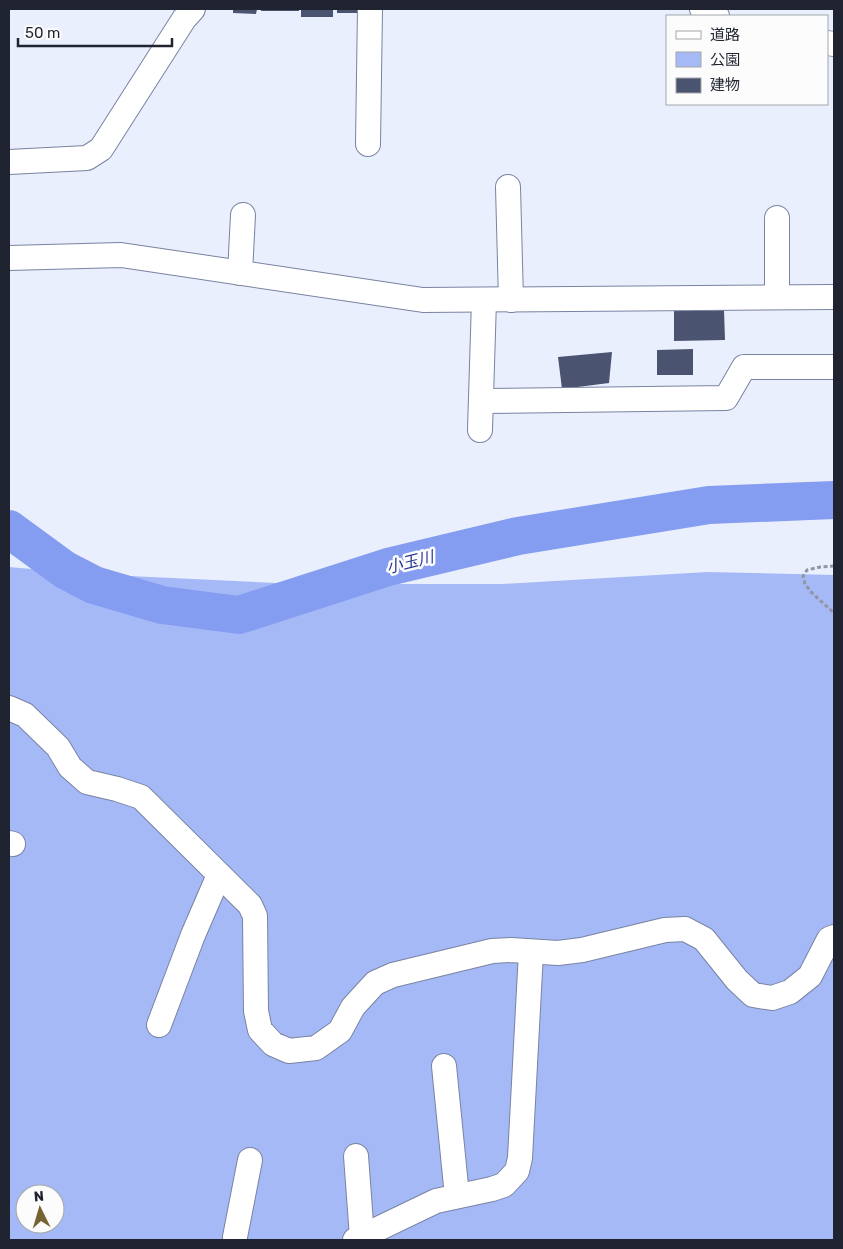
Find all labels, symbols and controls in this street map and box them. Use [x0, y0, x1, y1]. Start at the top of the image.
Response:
scale bar [18, 15, 171, 47]
legend [666, 15, 828, 105]
text: 50 m [25, 24, 60, 42]
text: 道路 [710, 26, 740, 44]
text: 公園 [710, 51, 740, 69]
text: 建物 [710, 76, 740, 94]
water label: 小玉川 [384, 546, 438, 577]
north arrow [15, 1184, 65, 1234]
text: N [33, 1188, 45, 1205]

